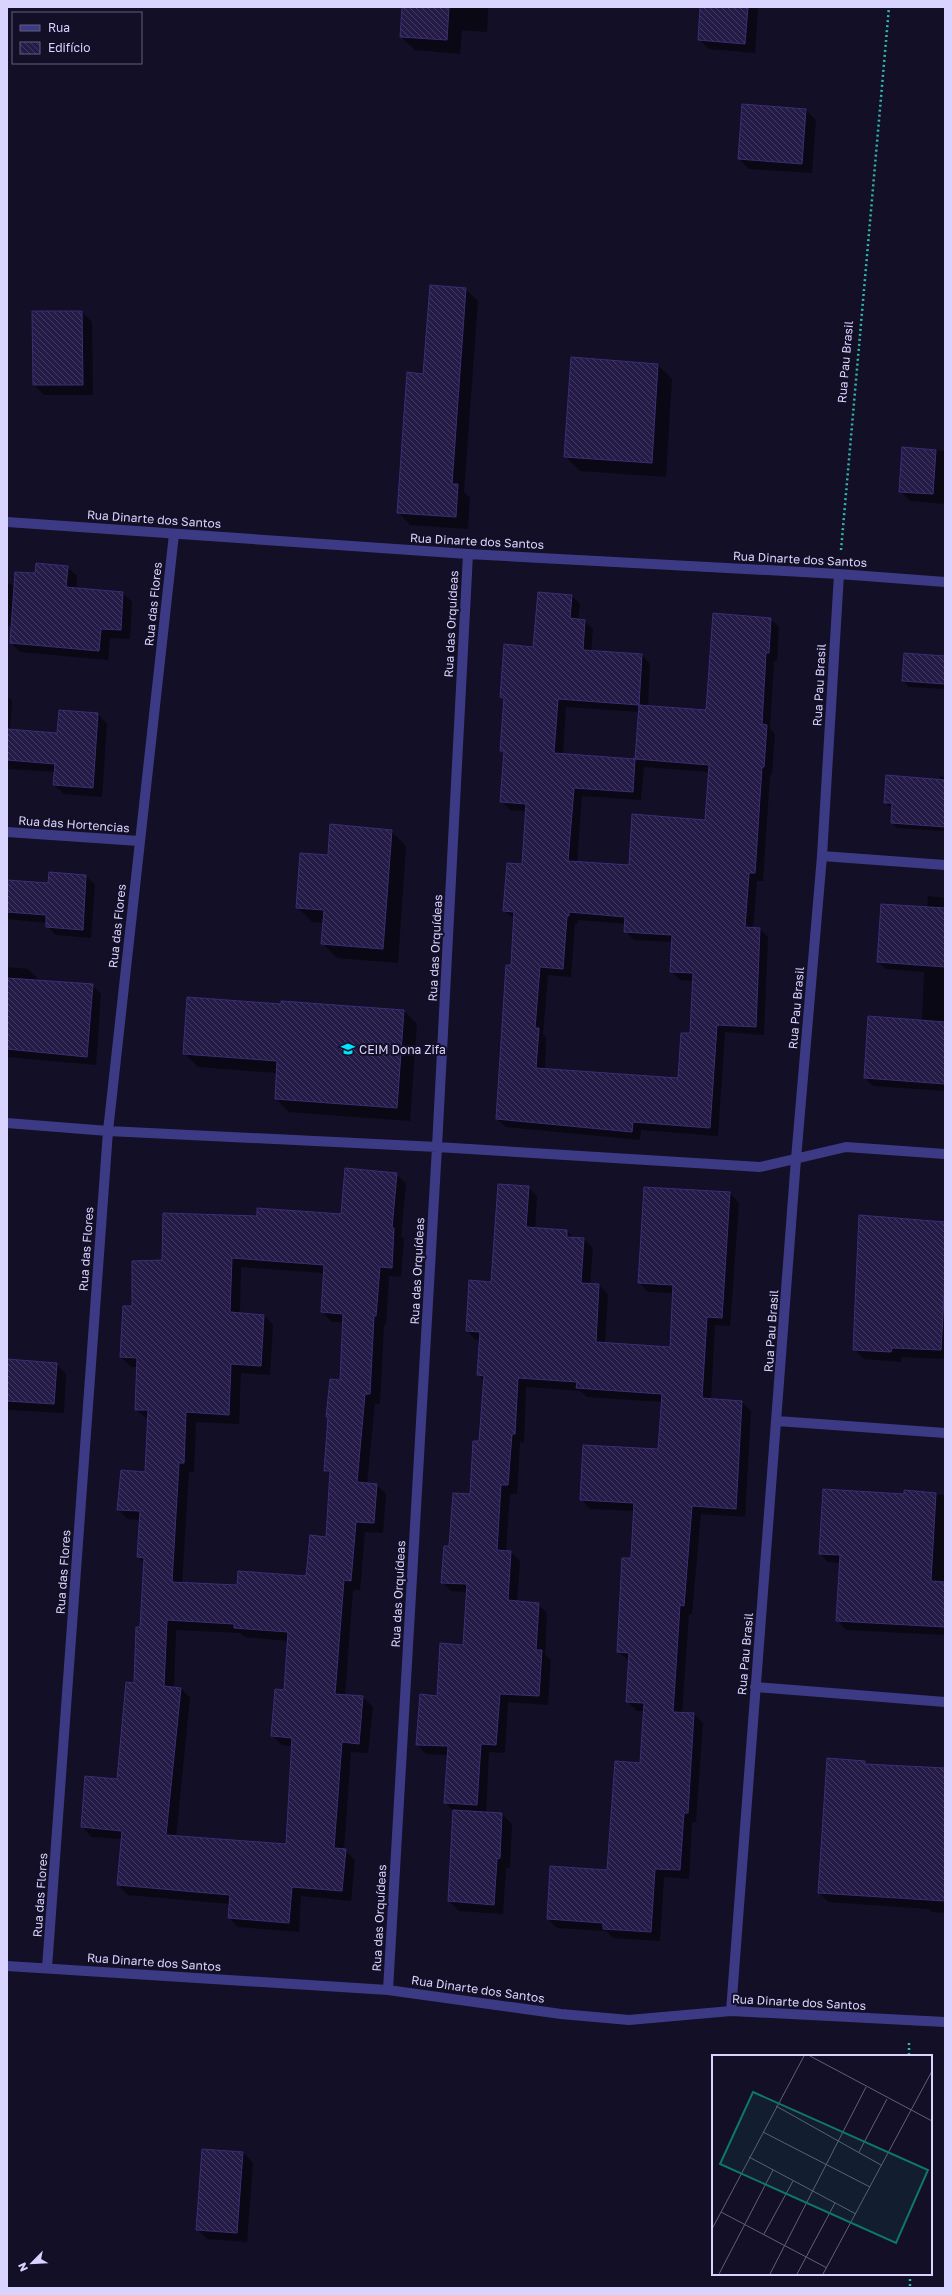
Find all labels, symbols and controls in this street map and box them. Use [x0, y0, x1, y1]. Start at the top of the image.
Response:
legend [12, 12, 142, 64]
text: Rua [48, 20, 70, 35]
text: Edifício [48, 40, 90, 55]
street label: Rua Pau Brasil [834, 320, 856, 404]
street label: Rua Dinarte dos Santos [86, 507, 222, 531]
street label: Rua Dinarte dos Santos [409, 530, 545, 552]
street label: Rua Dinarte dos Santos [732, 548, 868, 570]
street label: Rua das Flores [141, 561, 165, 647]
street label: Rua das Orquídeas [441, 570, 461, 678]
street label: Rua Pau Brasil [809, 643, 829, 727]
street label: Rua das Hortencias [18, 813, 130, 835]
street label: Rua das Flores [105, 883, 129, 969]
street label: Rua das Orquídeas [425, 894, 445, 1002]
street label: Rua Pau Brasil [785, 966, 807, 1050]
school or university icon: CEIM Dona Zifa [340, 1041, 356, 1057]
place label: CEIM Dona Zifa [359, 1042, 446, 1057]
street label: Rua das Flores [76, 1206, 96, 1292]
street label: Rua das Orquídeas [407, 1217, 427, 1325]
street label: Rua Pau Brasil [761, 1289, 781, 1373]
street label: Rua das Flores [53, 1529, 73, 1615]
street label: Rua das Orquídeas [388, 1540, 408, 1648]
street label: Rua Pau Brasil [734, 1612, 756, 1696]
street label: Rua das Flores [30, 1852, 50, 1938]
street label: Rua das Orquídeas [369, 1864, 389, 1972]
street label: Rua Dinarte dos Santos [86, 1950, 222, 1974]
street label: Rua Dinarte dos Santos [410, 1972, 546, 2006]
street label: Rua Dinarte dos Santos [731, 1991, 867, 2013]
inset map [712, 2055, 932, 2275]
north arrow [12, 2243, 52, 2283]
text: N [15, 2261, 30, 2274]

